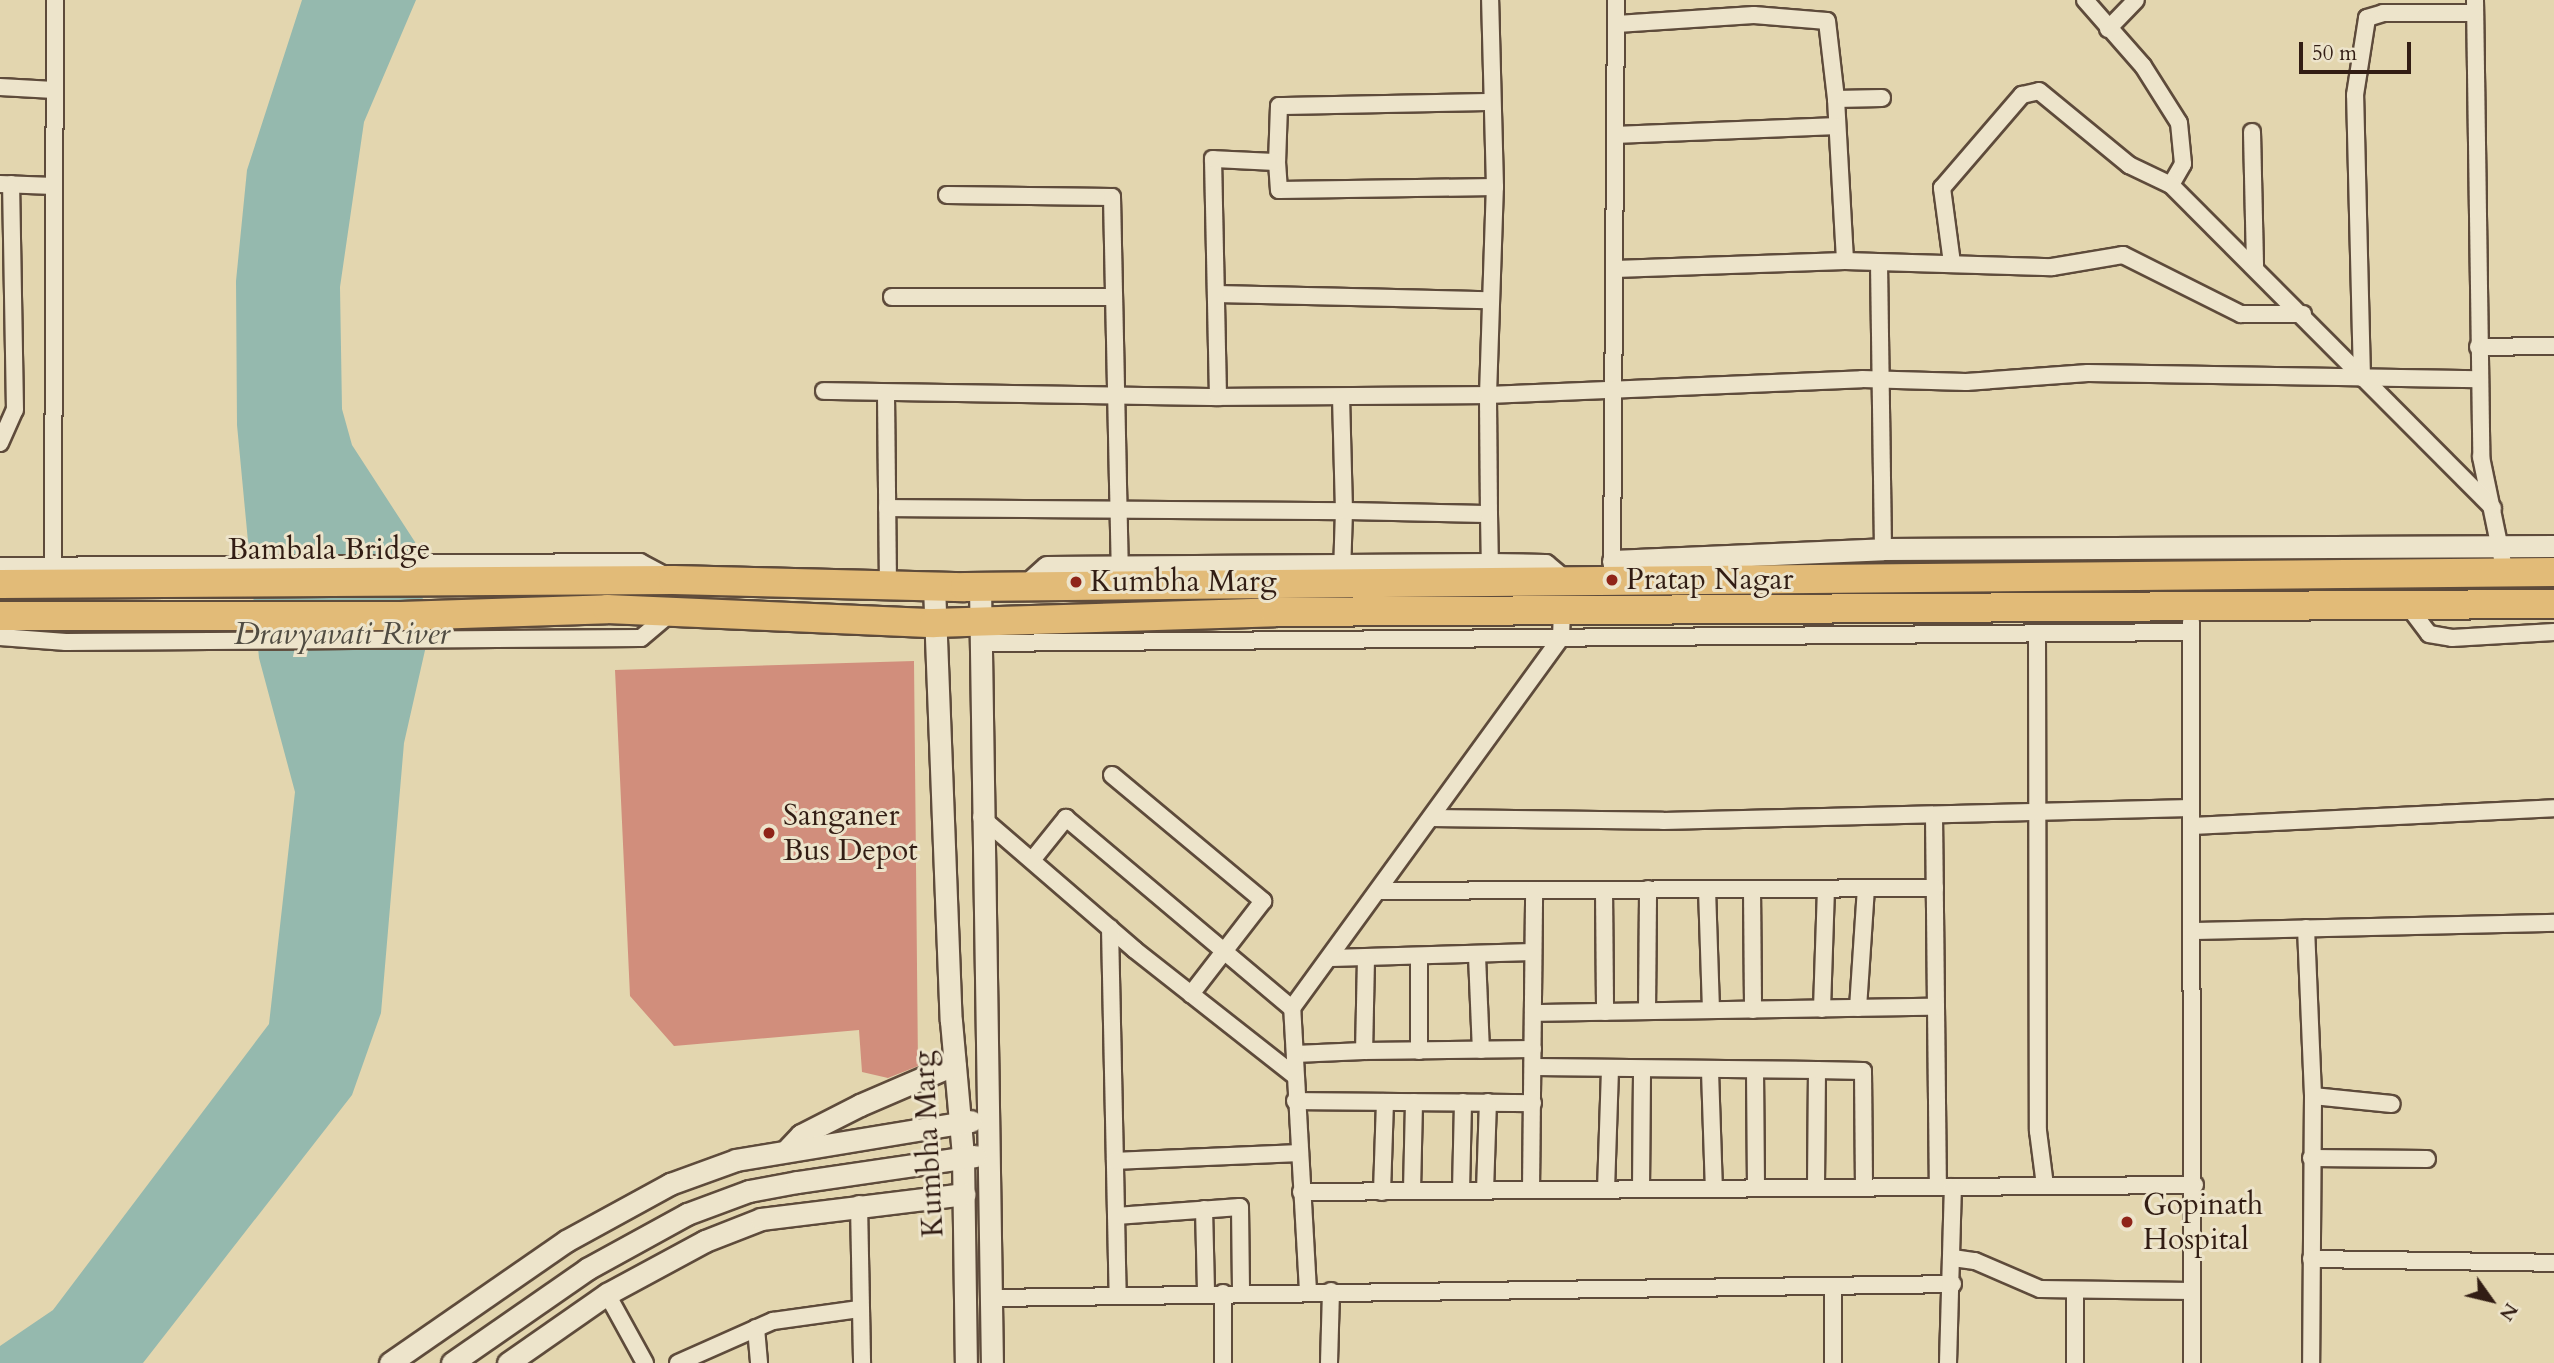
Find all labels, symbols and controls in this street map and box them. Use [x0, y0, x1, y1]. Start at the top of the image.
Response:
scale bar [2302, 28, 2414, 72]
text: 50 m [2312, 39, 2357, 68]
street label: Bambala Bridge [228, 532, 430, 568]
place label: Pratap Nagar [1626, 562, 1793, 598]
place label: Kumbha Marg [1090, 564, 1277, 600]
marker: Pratap Nagar [1604, 572, 1620, 588]
marker: Kumbha Marg [1068, 574, 1084, 590]
water label: Dravyavati River [234, 615, 450, 653]
place label: Sanganer Bus Depot [783, 798, 918, 868]
marker: Sanganer Bus Depot [761, 825, 777, 841]
street label: Kumbha Marg [906, 1050, 952, 1238]
place label: Gopinath Hospital [2143, 1187, 2263, 1258]
marker: Gopinath Hospital [2117, 1212, 2137, 1232]
north arrow [2456, 1265, 2526, 1335]
text: N [2493, 1298, 2524, 1326]

